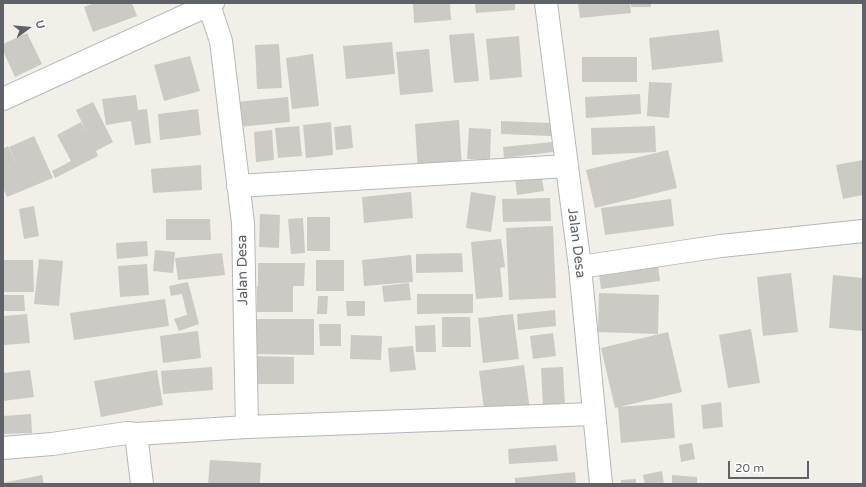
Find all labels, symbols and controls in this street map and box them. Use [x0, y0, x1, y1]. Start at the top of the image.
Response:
north arrow [8, 8, 48, 48]
text: U [33, 19, 47, 30]
street label: Jalan Desa [563, 207, 589, 279]
street label: Jalan Desa [234, 235, 252, 305]
scale bar [730, 453, 811, 479]
text: 20 m [735, 461, 764, 475]

